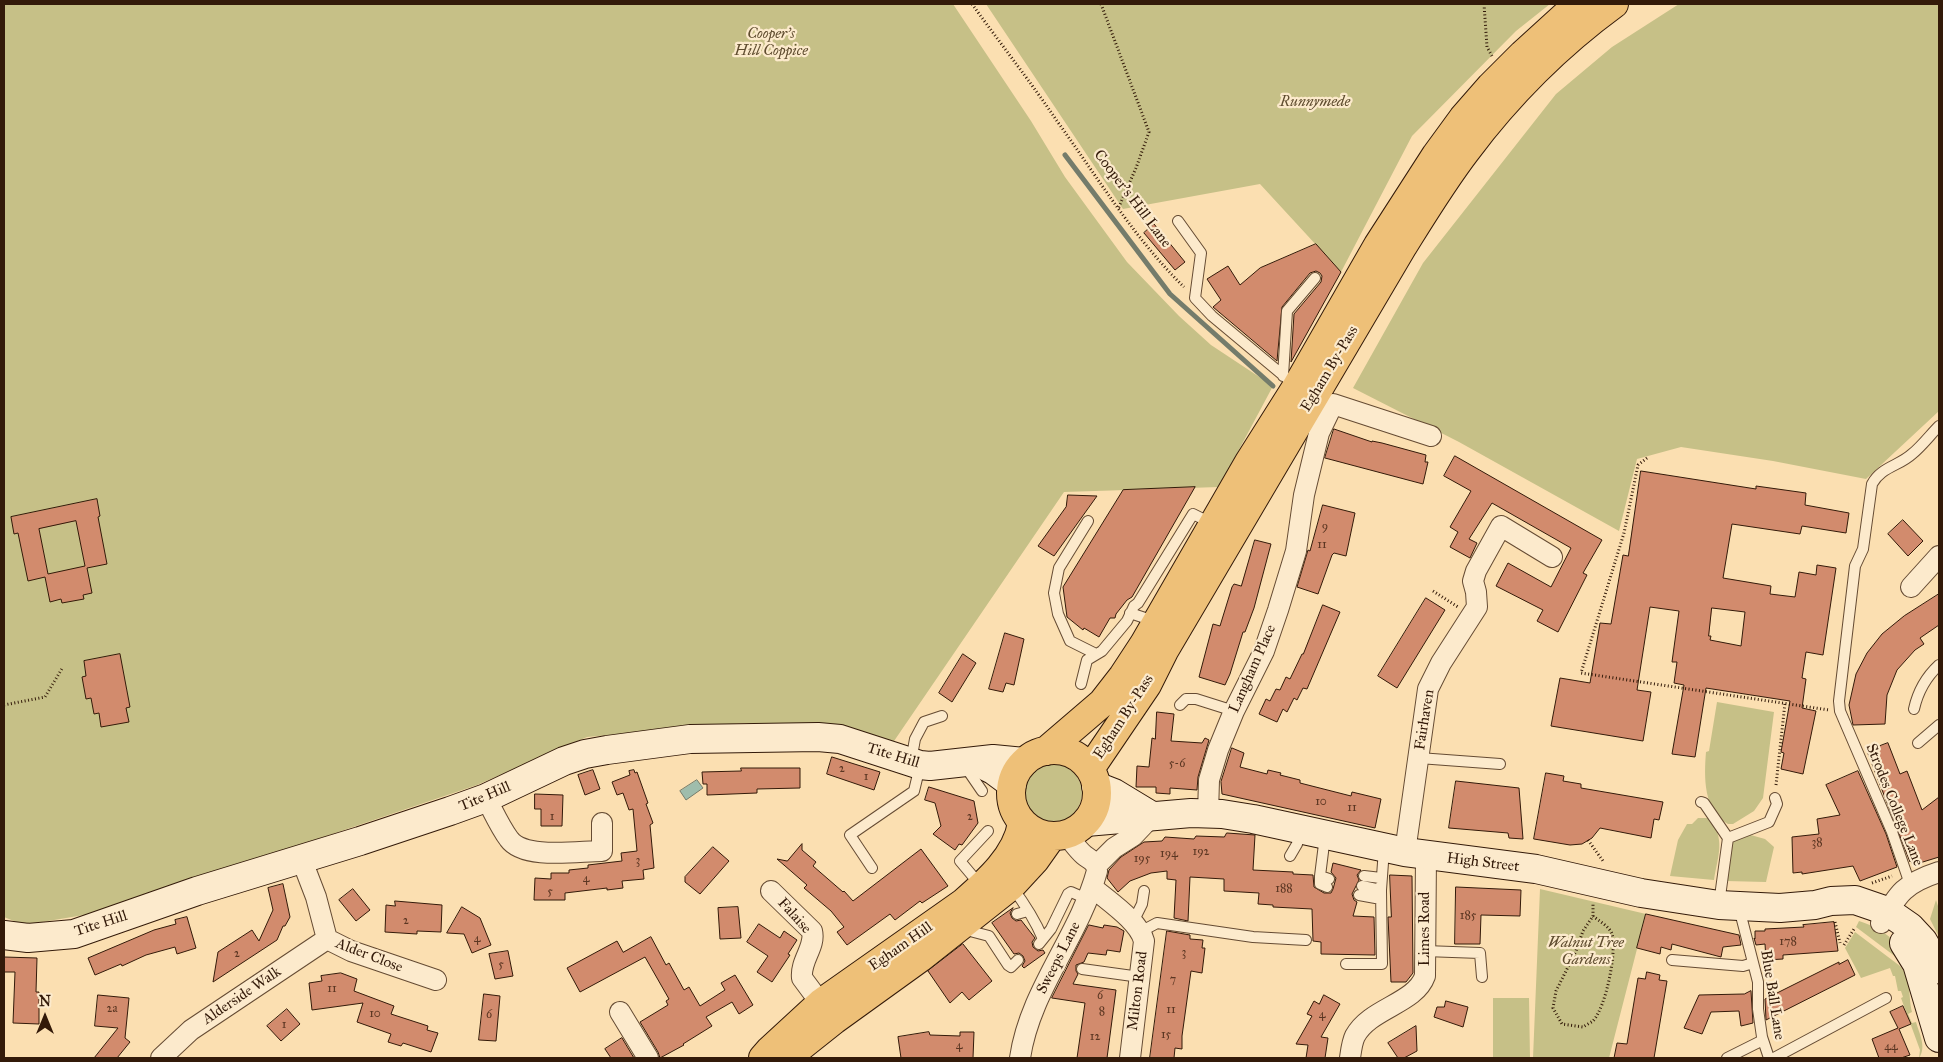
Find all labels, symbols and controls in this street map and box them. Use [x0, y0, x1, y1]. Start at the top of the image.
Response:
park label: Cooper's Hill Coppice [734, 25, 808, 60]
park label: Runnymede [1280, 93, 1350, 111]
street label: Cooper's Hill Lane [1089, 147, 1175, 251]
street label: Egham By-Pass [1297, 323, 1363, 415]
house number: 9 [1322, 520, 1328, 534]
house number: 11 [1317, 538, 1327, 552]
street label: Langham Place [1226, 622, 1280, 716]
street label: Egham By-Pass [1090, 671, 1158, 763]
street label: Fairhaven [1411, 688, 1439, 752]
street label: Tite Hill [864, 739, 922, 773]
street label: Strodes College Lane [1861, 741, 1927, 869]
house number: 5-6 [1169, 757, 1185, 771]
house number: 2 [839, 762, 845, 776]
house number: 1 [864, 770, 868, 784]
street label: Tite Hill [456, 778, 514, 816]
house number: 10 [1315, 795, 1327, 809]
house number: 11 [1347, 801, 1357, 815]
house number: 1 [550, 810, 554, 824]
house number: 2 [967, 810, 973, 824]
house number: 38 [1811, 836, 1823, 850]
house number: 192 [1192, 845, 1210, 859]
house number: 194 [1160, 847, 1178, 861]
street label: High Street [1446, 850, 1520, 876]
house number: 195 [1134, 852, 1150, 866]
house number: 3 [636, 854, 640, 868]
house number: 4 [583, 872, 589, 886]
house number: 188 [1275, 882, 1293, 896]
house number: 5 [547, 885, 553, 899]
street label: Limes Road [1416, 892, 1434, 966]
street label: Falaise [773, 894, 815, 938]
street label: Tite Hill [72, 907, 130, 941]
house number: 185 [1460, 909, 1476, 923]
house number: 2 [403, 914, 409, 928]
street label: Egham Hill [866, 919, 936, 975]
street label: Sweeps Lane [1033, 919, 1085, 997]
house number: 4 [474, 932, 480, 946]
park label: Walnut Tree Gardens [1548, 934, 1624, 969]
street label: Alder Close [333, 935, 405, 977]
house number: 178 [1779, 935, 1797, 949]
house number: 3 [1182, 946, 1186, 960]
house number: 2 [234, 947, 240, 961]
street label: Blue Ball Lane [1756, 949, 1788, 1041]
street label: Milton Road [1124, 950, 1152, 1032]
house number: 5 [498, 958, 504, 972]
street label: Alderside Walk [199, 963, 285, 1029]
house number: 7 [1170, 973, 1176, 987]
house number: 11 [327, 982, 337, 996]
house number: 6 [1097, 989, 1103, 1003]
north arrow [20, 992, 70, 1042]
text: N [39, 993, 51, 1010]
house number: 2a [107, 1002, 117, 1016]
house number: 11 [1166, 1003, 1176, 1017]
house number: 8 [1099, 1005, 1105, 1019]
house number: 10 [369, 1007, 381, 1021]
house number: 6 [486, 1008, 492, 1022]
house number: 4 [1319, 1008, 1325, 1022]
house number: 1 [282, 1018, 286, 1032]
house number: 15 [1161, 1028, 1171, 1042]
house number: 12 [1090, 1030, 1100, 1044]
house number: 4 [956, 1039, 962, 1053]
house number: 44 [1884, 1040, 1898, 1054]

